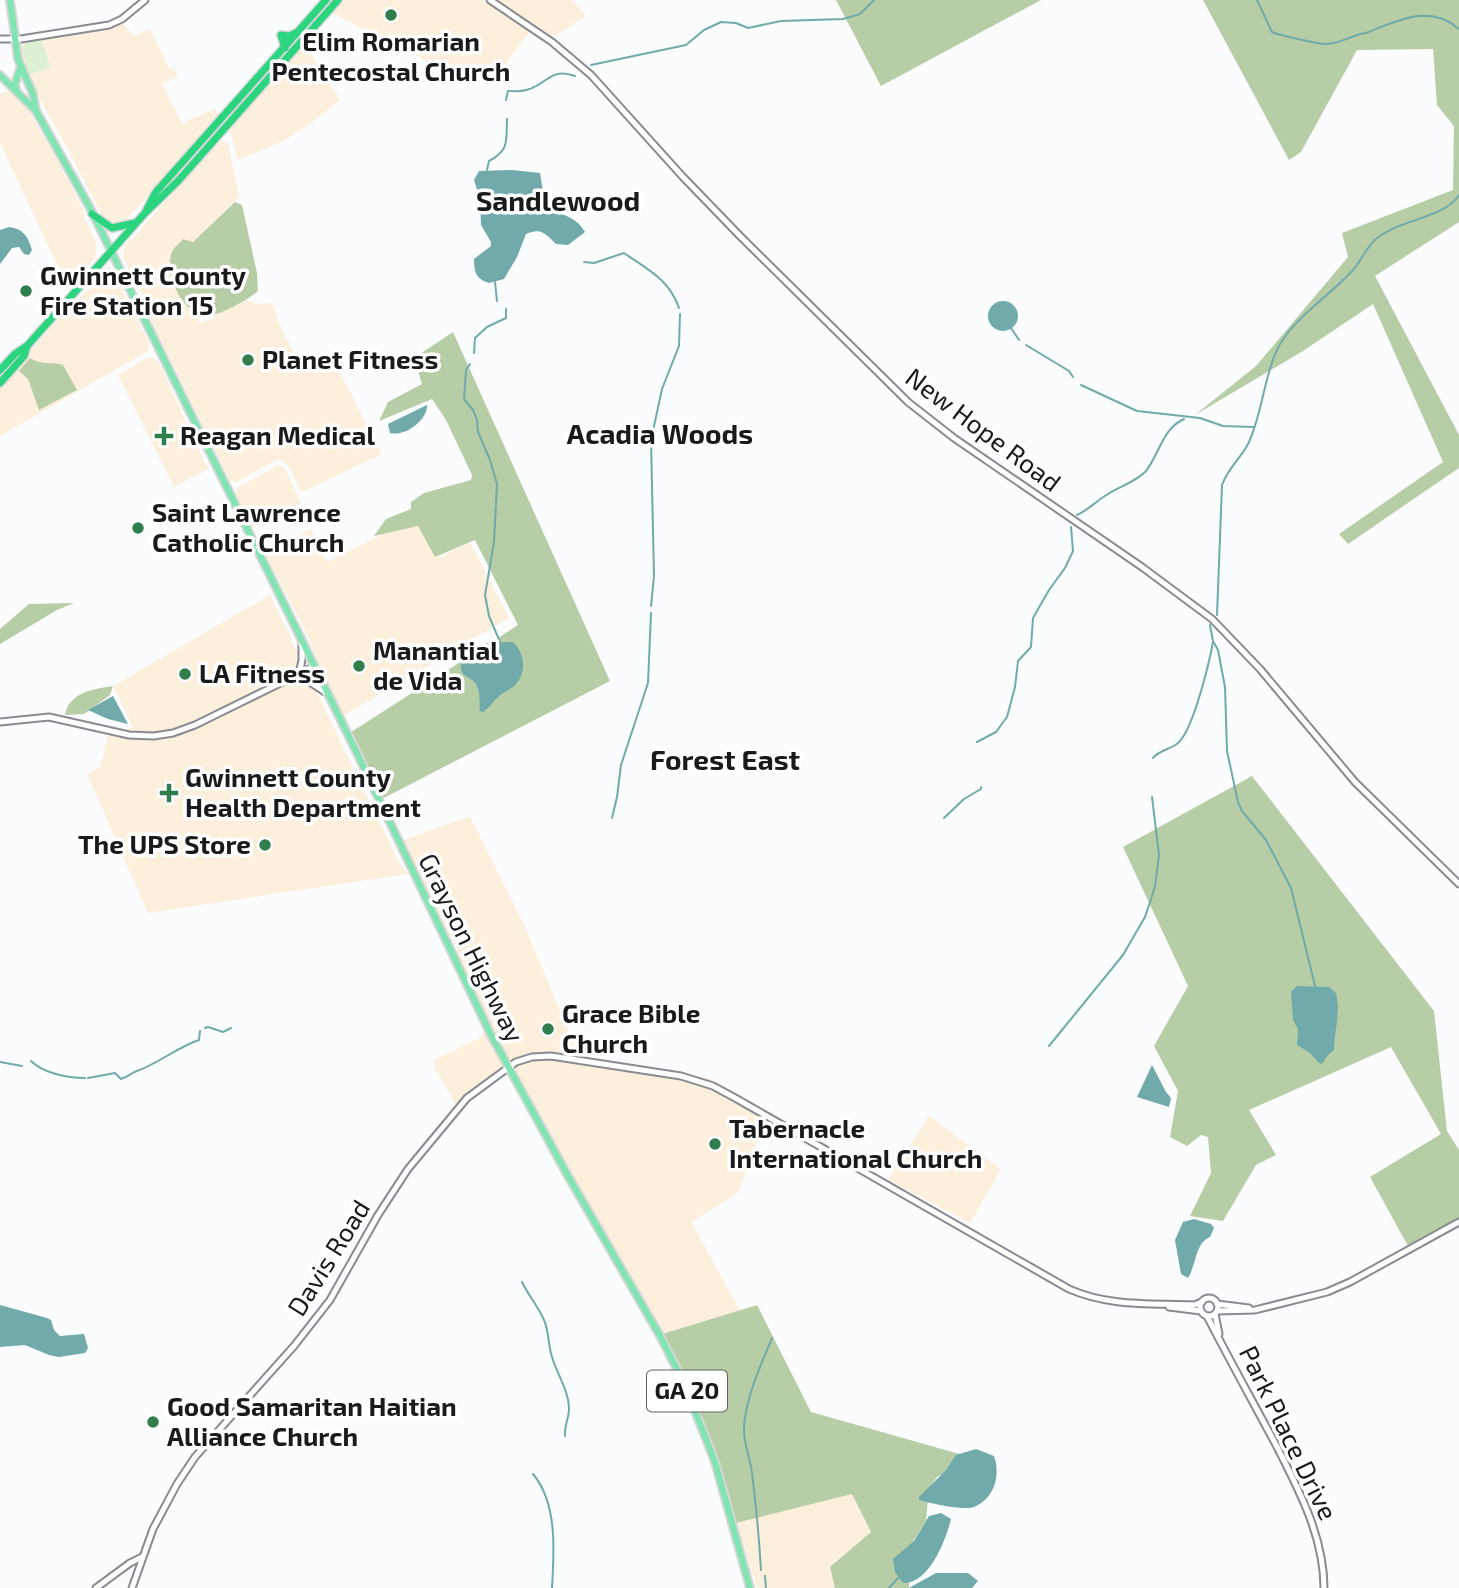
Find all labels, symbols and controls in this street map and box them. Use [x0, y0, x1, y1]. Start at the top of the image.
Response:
marker: Elim Romarian Pentecostal Church [383, 7, 399, 23]
place label: Elim Romarian Pentecostal Church [272, 25, 510, 86]
district label: Sandlewood [476, 183, 640, 217]
place label: Gwinnett County Fire Station 15 [40, 259, 246, 320]
marker: Gwinnett County Fire Station 15 [18, 283, 34, 299]
place label: Planet Fitness [262, 343, 438, 374]
marker: Planet Fitness [240, 352, 256, 368]
street label: New Hope Road [900, 360, 1067, 497]
district label: Acadia Woods [567, 416, 753, 450]
place label: Reagan Medical [180, 419, 375, 450]
marker: Reagan Medical [154, 426, 174, 446]
place label: Saint Lawrence Catholic Church [152, 496, 344, 557]
marker: Saint Lawrence Catholic Church [130, 520, 146, 536]
place label: Manantial de Vida [373, 634, 499, 695]
place label: LA Fitness [199, 657, 325, 688]
marker: Manantial de Vida [351, 658, 367, 674]
marker: LA Fitness [177, 666, 193, 682]
district label: Forest East [650, 742, 800, 776]
place label: Gwinnett County Health Department [185, 761, 421, 822]
marker: Gwinnett County Health Department [159, 783, 179, 803]
place label: The UPS Store [78, 828, 251, 859]
marker: The UPS Store [257, 837, 273, 853]
street label: Grayson Highway [413, 848, 532, 1047]
place label: Grace Bible Church [562, 997, 701, 1058]
marker: Grace Bible Church [540, 1021, 556, 1037]
place label: Tabernacle International Church [729, 1112, 982, 1173]
marker: Tabernacle International Church [707, 1136, 723, 1152]
street label: Davis Road [280, 1194, 375, 1321]
street label: Park Place Drive [1234, 1340, 1345, 1525]
road number: GA 20 [647, 1371, 727, 1412]
place label: Good Samaritan Haitian Alliance Church [167, 1390, 457, 1451]
marker: Good Samaritan Haitian Alliance Church [145, 1414, 161, 1430]

